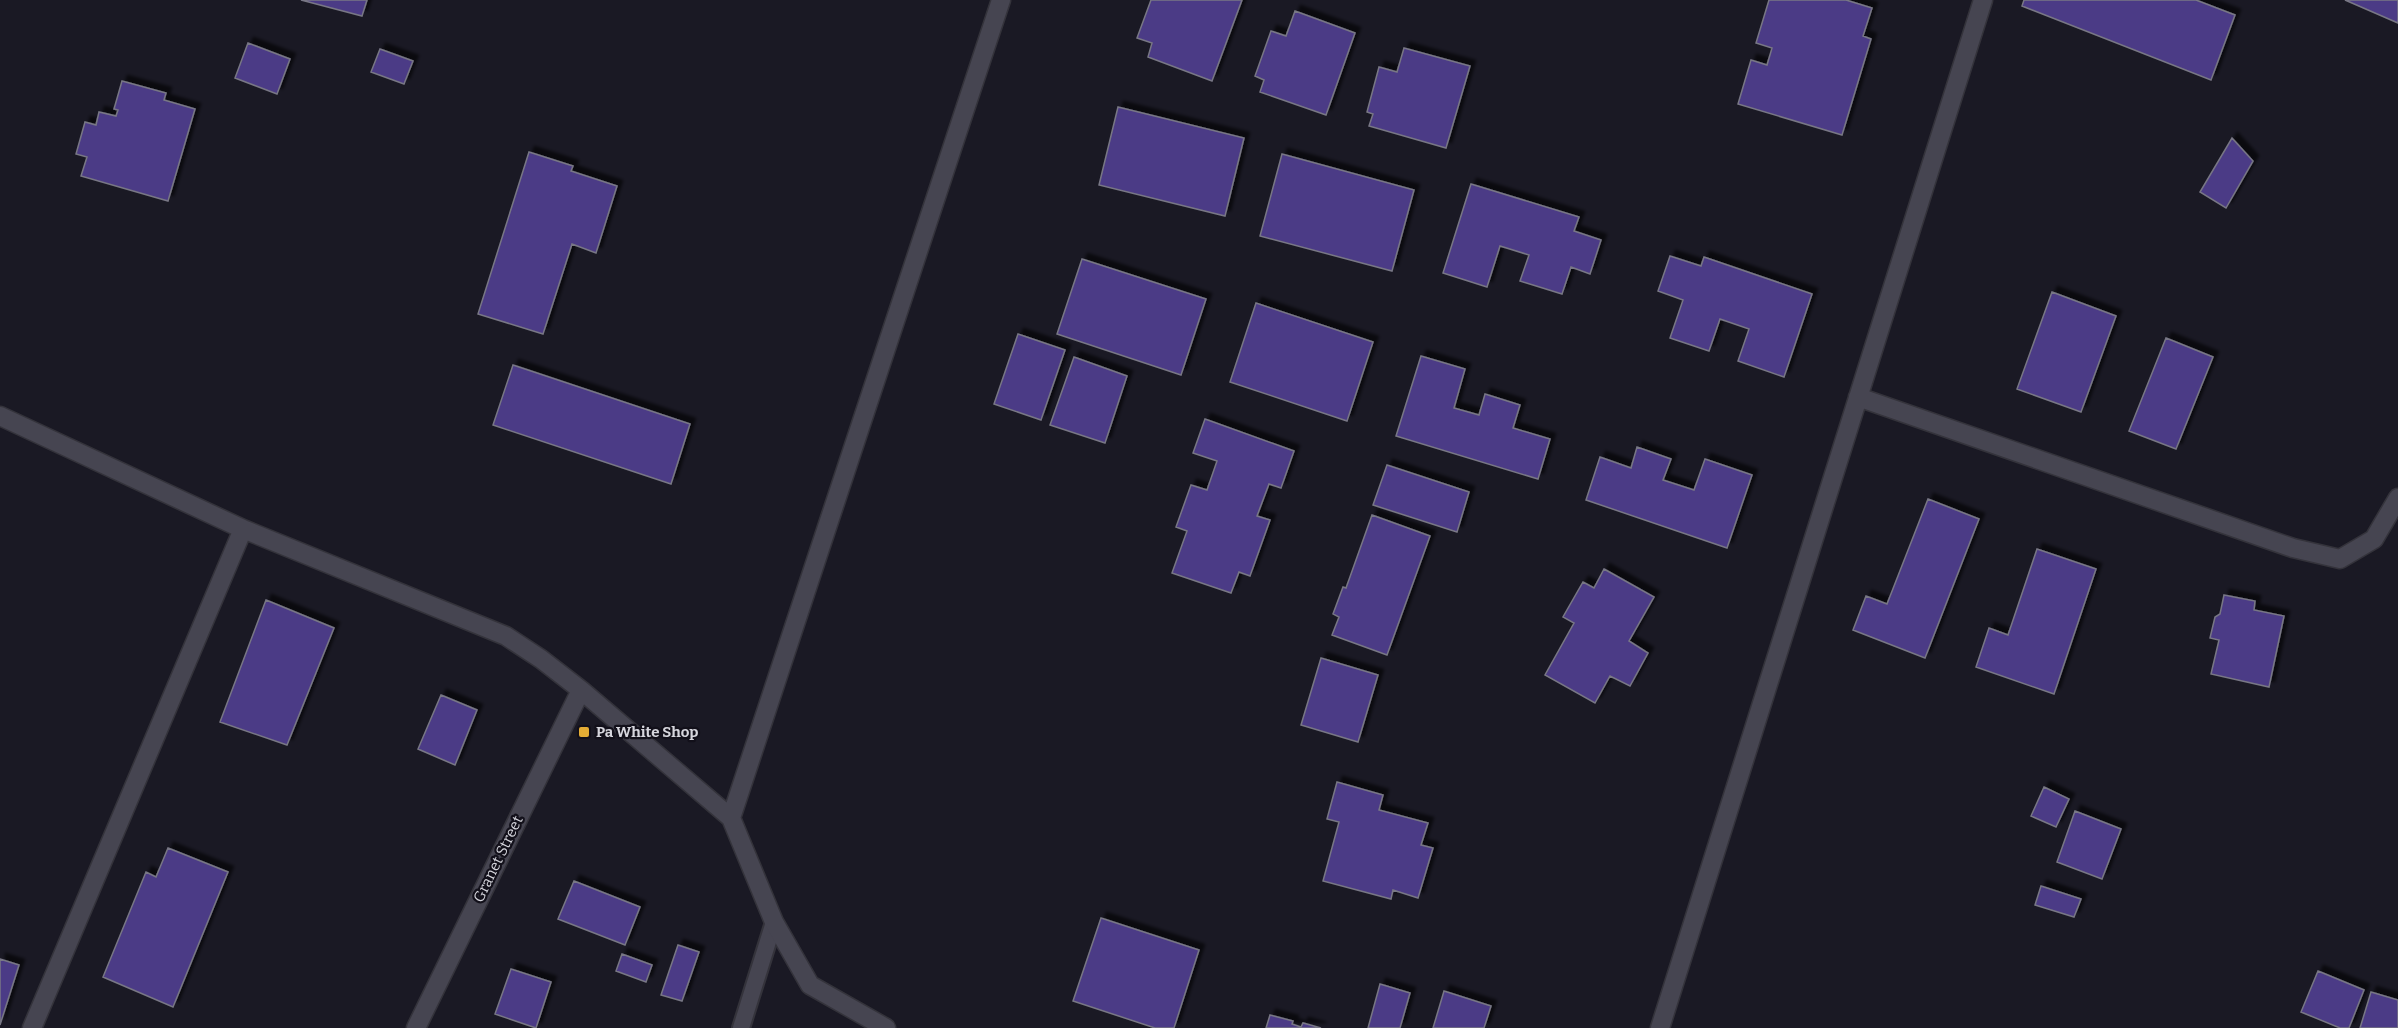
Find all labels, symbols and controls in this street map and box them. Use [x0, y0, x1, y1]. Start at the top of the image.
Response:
place label: Pa White Shop [596, 723, 698, 741]
marker: Pa White Shop [577, 725, 591, 739]
street label: Granet Street [469, 812, 527, 905]

